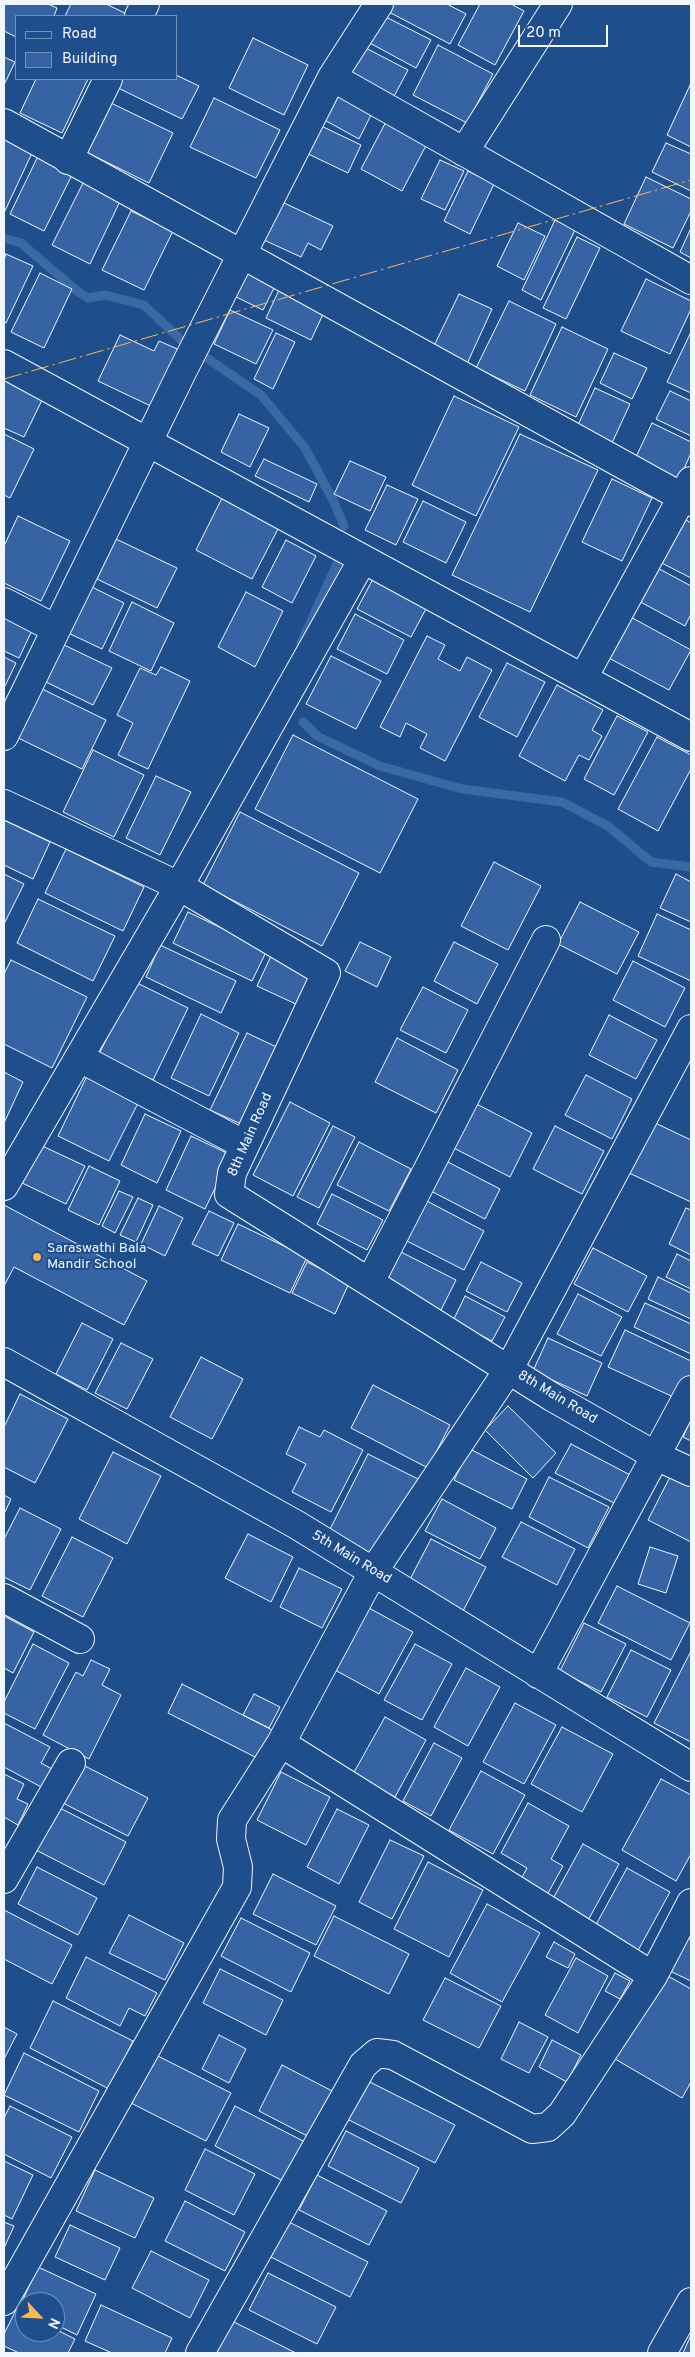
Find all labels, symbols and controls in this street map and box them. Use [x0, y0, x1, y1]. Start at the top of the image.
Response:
legend [15, 15, 178, 80]
scale bar [520, 15, 610, 47]
text: 20 m [526, 24, 561, 43]
text: Road [62, 25, 97, 44]
text: Building [62, 50, 117, 69]
street label: 8th Main Road [225, 1091, 277, 1179]
place label: Saraswathi Bala Mandir School [47, 1241, 146, 1274]
marker: Saraswathi Bala Mandir School [31, 1251, 43, 1263]
street label: 8th Main Road [514, 1368, 600, 1428]
street label: 5th Main Road [308, 1528, 394, 1588]
north arrow [15, 2292, 65, 2342]
text: N [43, 2315, 63, 2331]

